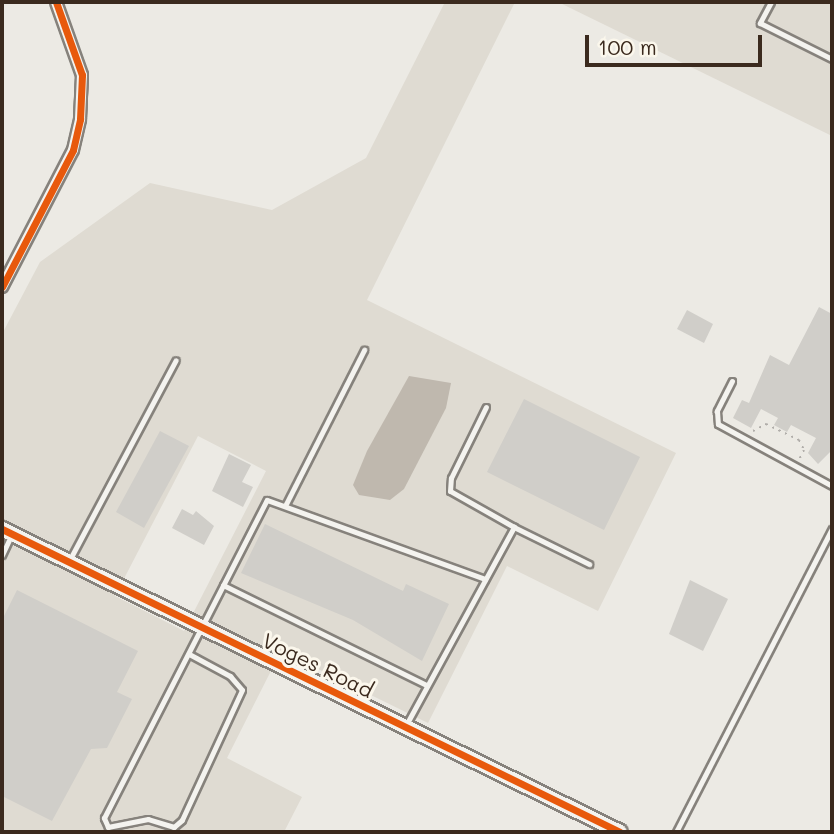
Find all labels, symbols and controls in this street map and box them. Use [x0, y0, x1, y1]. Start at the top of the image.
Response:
scale bar [589, 21, 766, 65]
text: 100 m [598, 33, 657, 60]
street label: Voges Road [258, 627, 378, 703]

